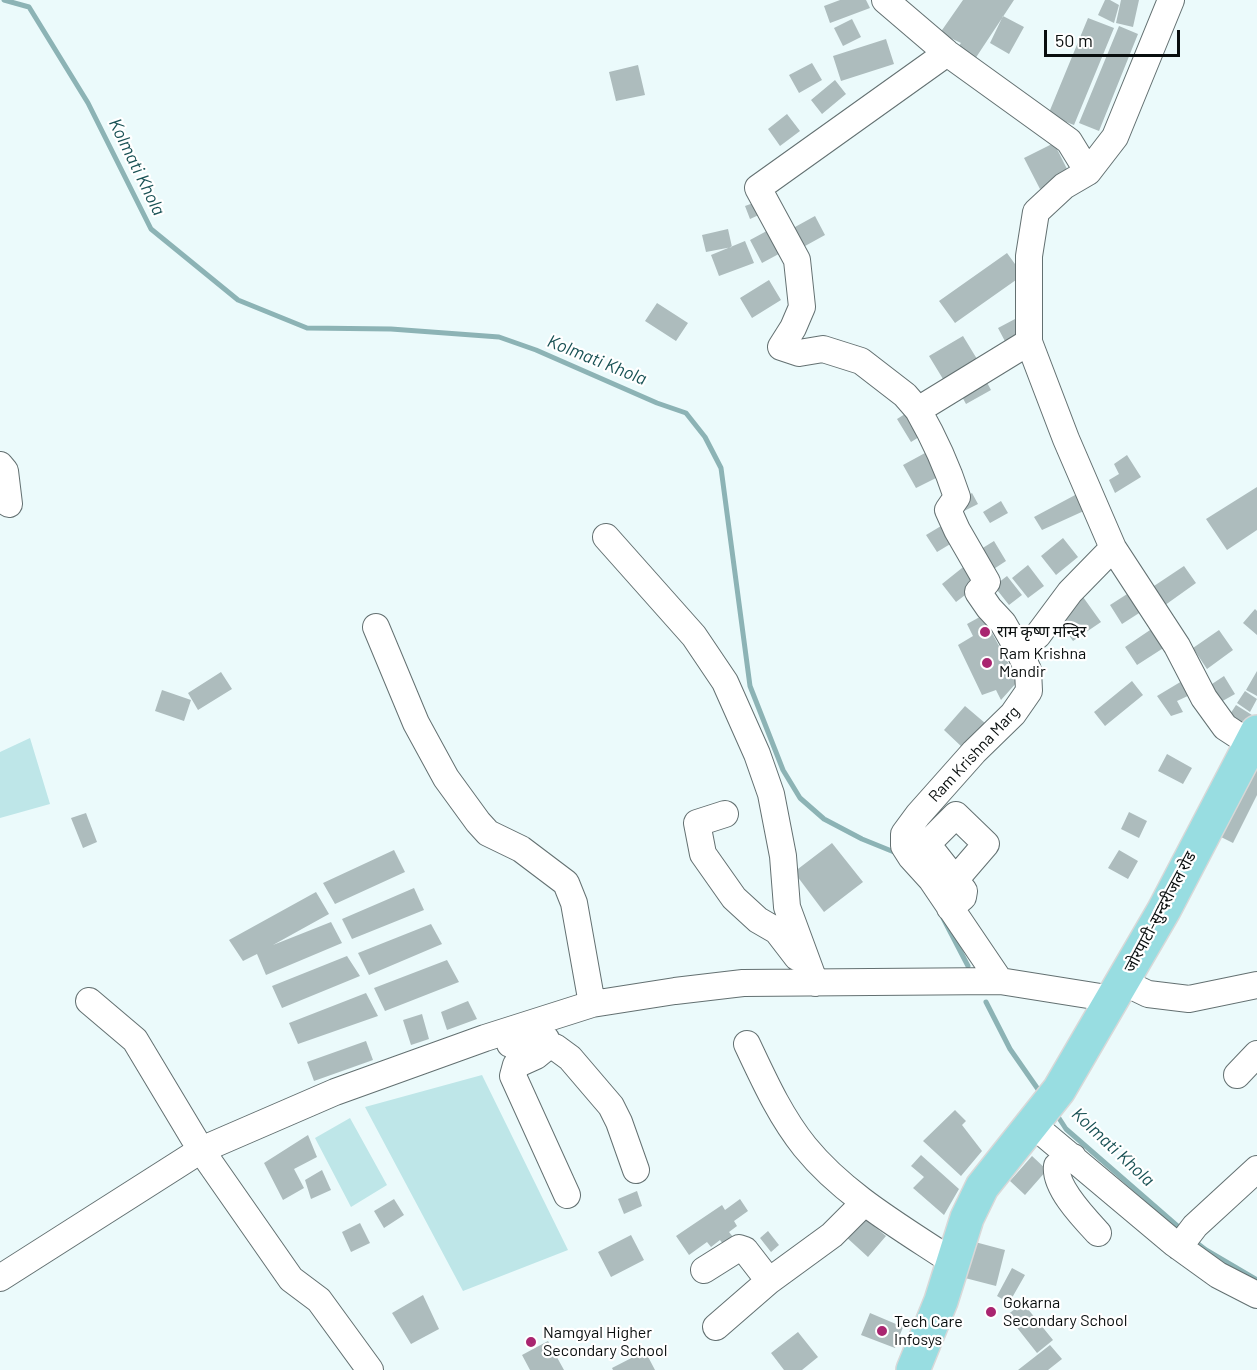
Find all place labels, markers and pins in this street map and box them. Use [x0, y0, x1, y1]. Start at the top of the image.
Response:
place label: राम कृष्ण मन्दिर [997, 622, 1086, 642]
marker: राम कृष्ण मन्दिर [978, 625, 992, 639]
place label: Ram Krishna Mandir [999, 644, 1086, 682]
marker: Ram Krishna Mandir [980, 656, 994, 670]
place label: Gokarna Secondary School [1003, 1293, 1127, 1331]
marker: Gokarna Secondary School [984, 1305, 998, 1319]
place label: Tech Care Infosys [894, 1312, 963, 1350]
place label: Namgyal Higher Secondary School [543, 1323, 667, 1361]
marker: Tech Care Infosys [875, 1324, 889, 1338]
marker: Namgyal Higher Secondary School [524, 1335, 538, 1349]

